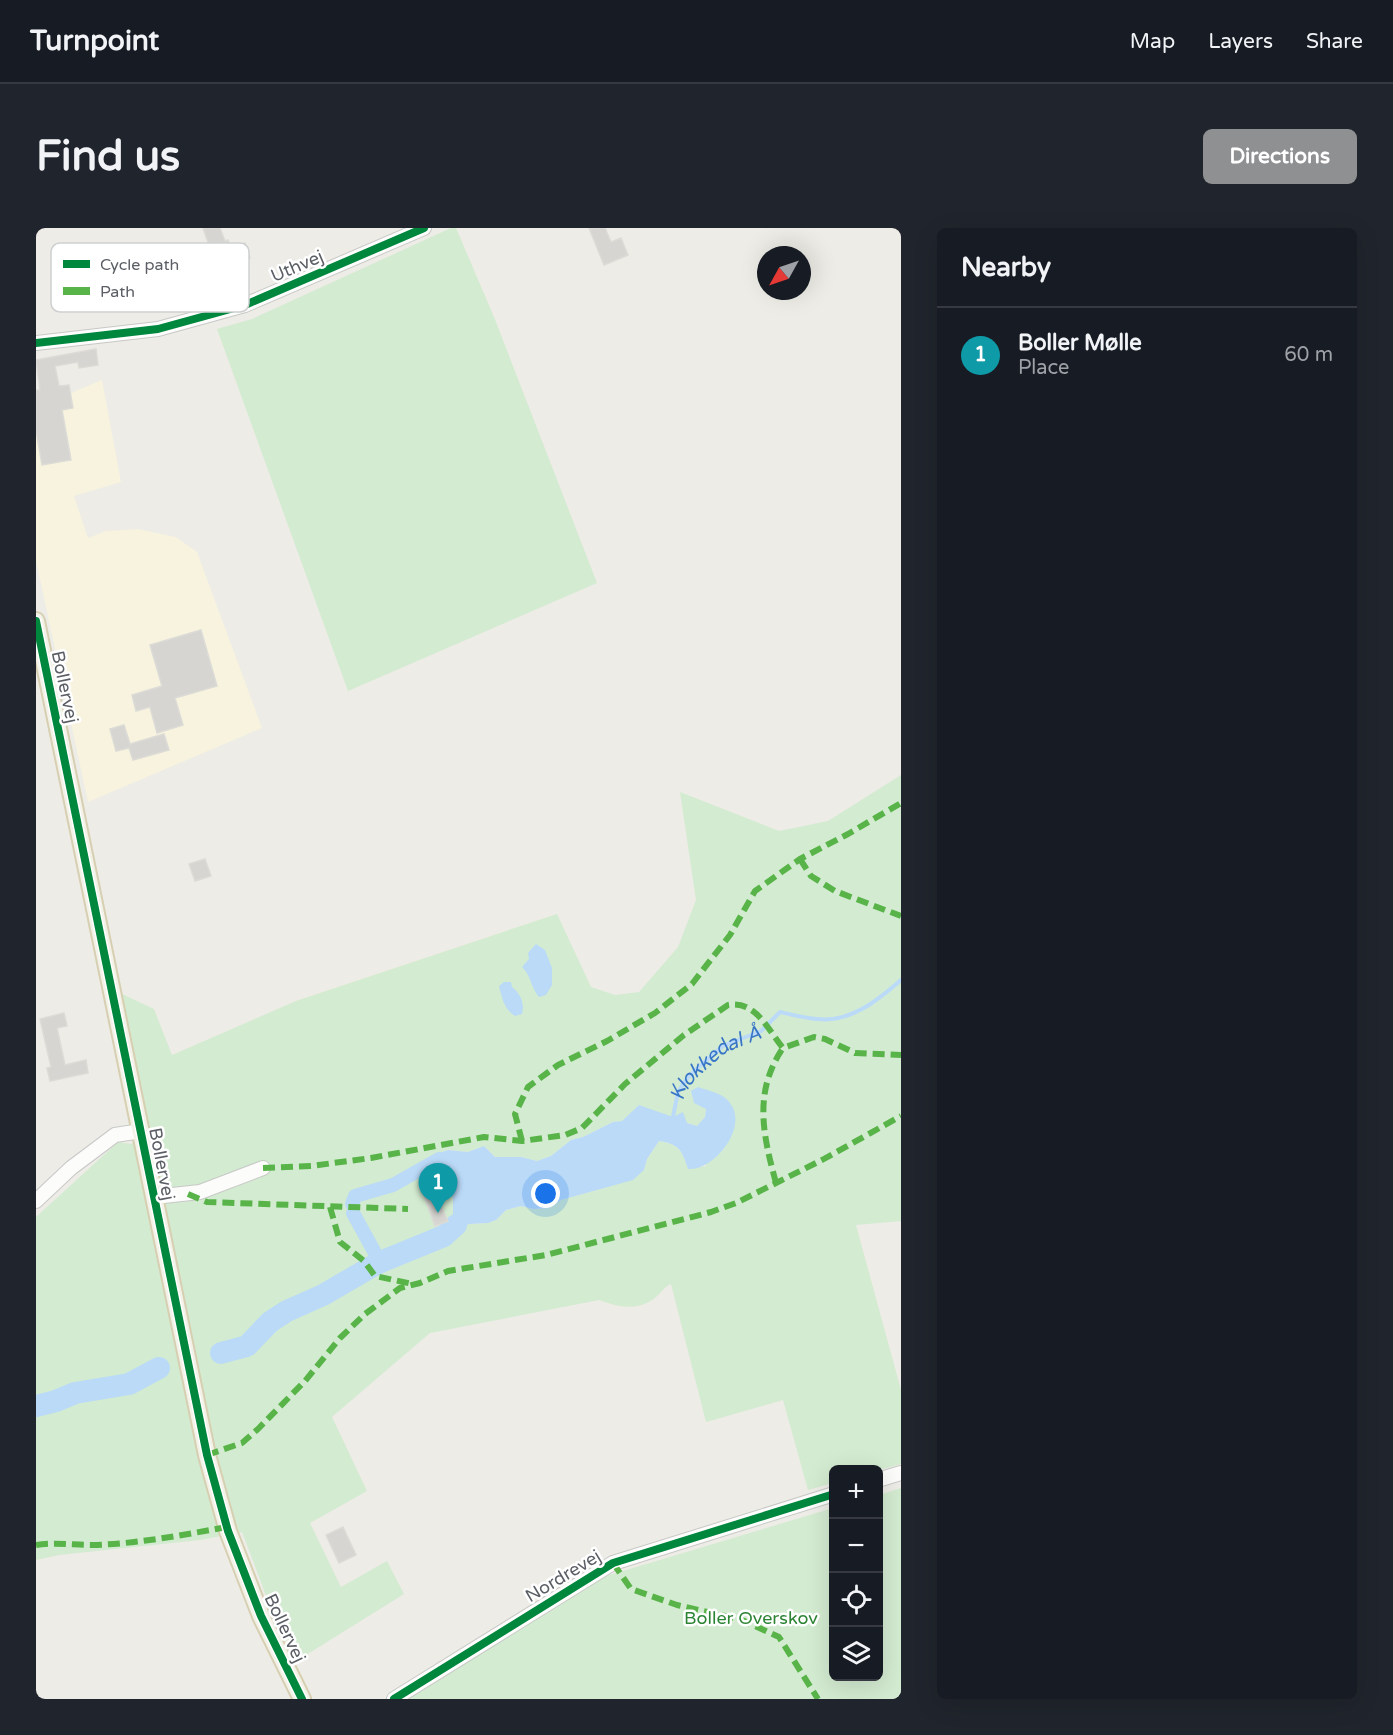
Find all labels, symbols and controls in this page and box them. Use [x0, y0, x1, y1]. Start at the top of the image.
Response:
text: Turnpoint [30, 24, 159, 58]
text: Map [1130, 29, 1175, 54]
text: Layers [1208, 29, 1273, 54]
text: Share [1306, 29, 1363, 54]
button: Directions [1203, 129, 1357, 184]
text: Find us [36, 131, 180, 182]
legend [51, 243, 249, 312]
street label: Uthvej [267, 245, 327, 287]
north arrow [757, 246, 811, 300]
text: Nearby [961, 252, 1051, 283]
text: Cycle path [100, 255, 179, 275]
text: Path [100, 282, 135, 302]
text: Boller Mølle [1018, 330, 1142, 356]
text: 1 [974, 343, 987, 367]
text: 60 m [1284, 343, 1333, 367]
text: Place [1018, 356, 1069, 380]
street label: Bollervej [47, 649, 83, 725]
water label: Klokkedal Å [666, 1020, 765, 1102]
street label: Bollervej [144, 1126, 180, 1202]
pin: 1 [418, 1164, 458, 1213]
your location [531, 1179, 560, 1208]
map controls [829, 1465, 883, 1681]
button: + [829, 1465, 883, 1519]
button: − [829, 1519, 883, 1573]
street label: Nordrevej [521, 1545, 605, 1607]
button: locate [829, 1573, 883, 1627]
street label: Bollervej [259, 1590, 311, 1666]
park label: Boller Overskov [684, 1607, 818, 1629]
button: layers [829, 1627, 883, 1681]

